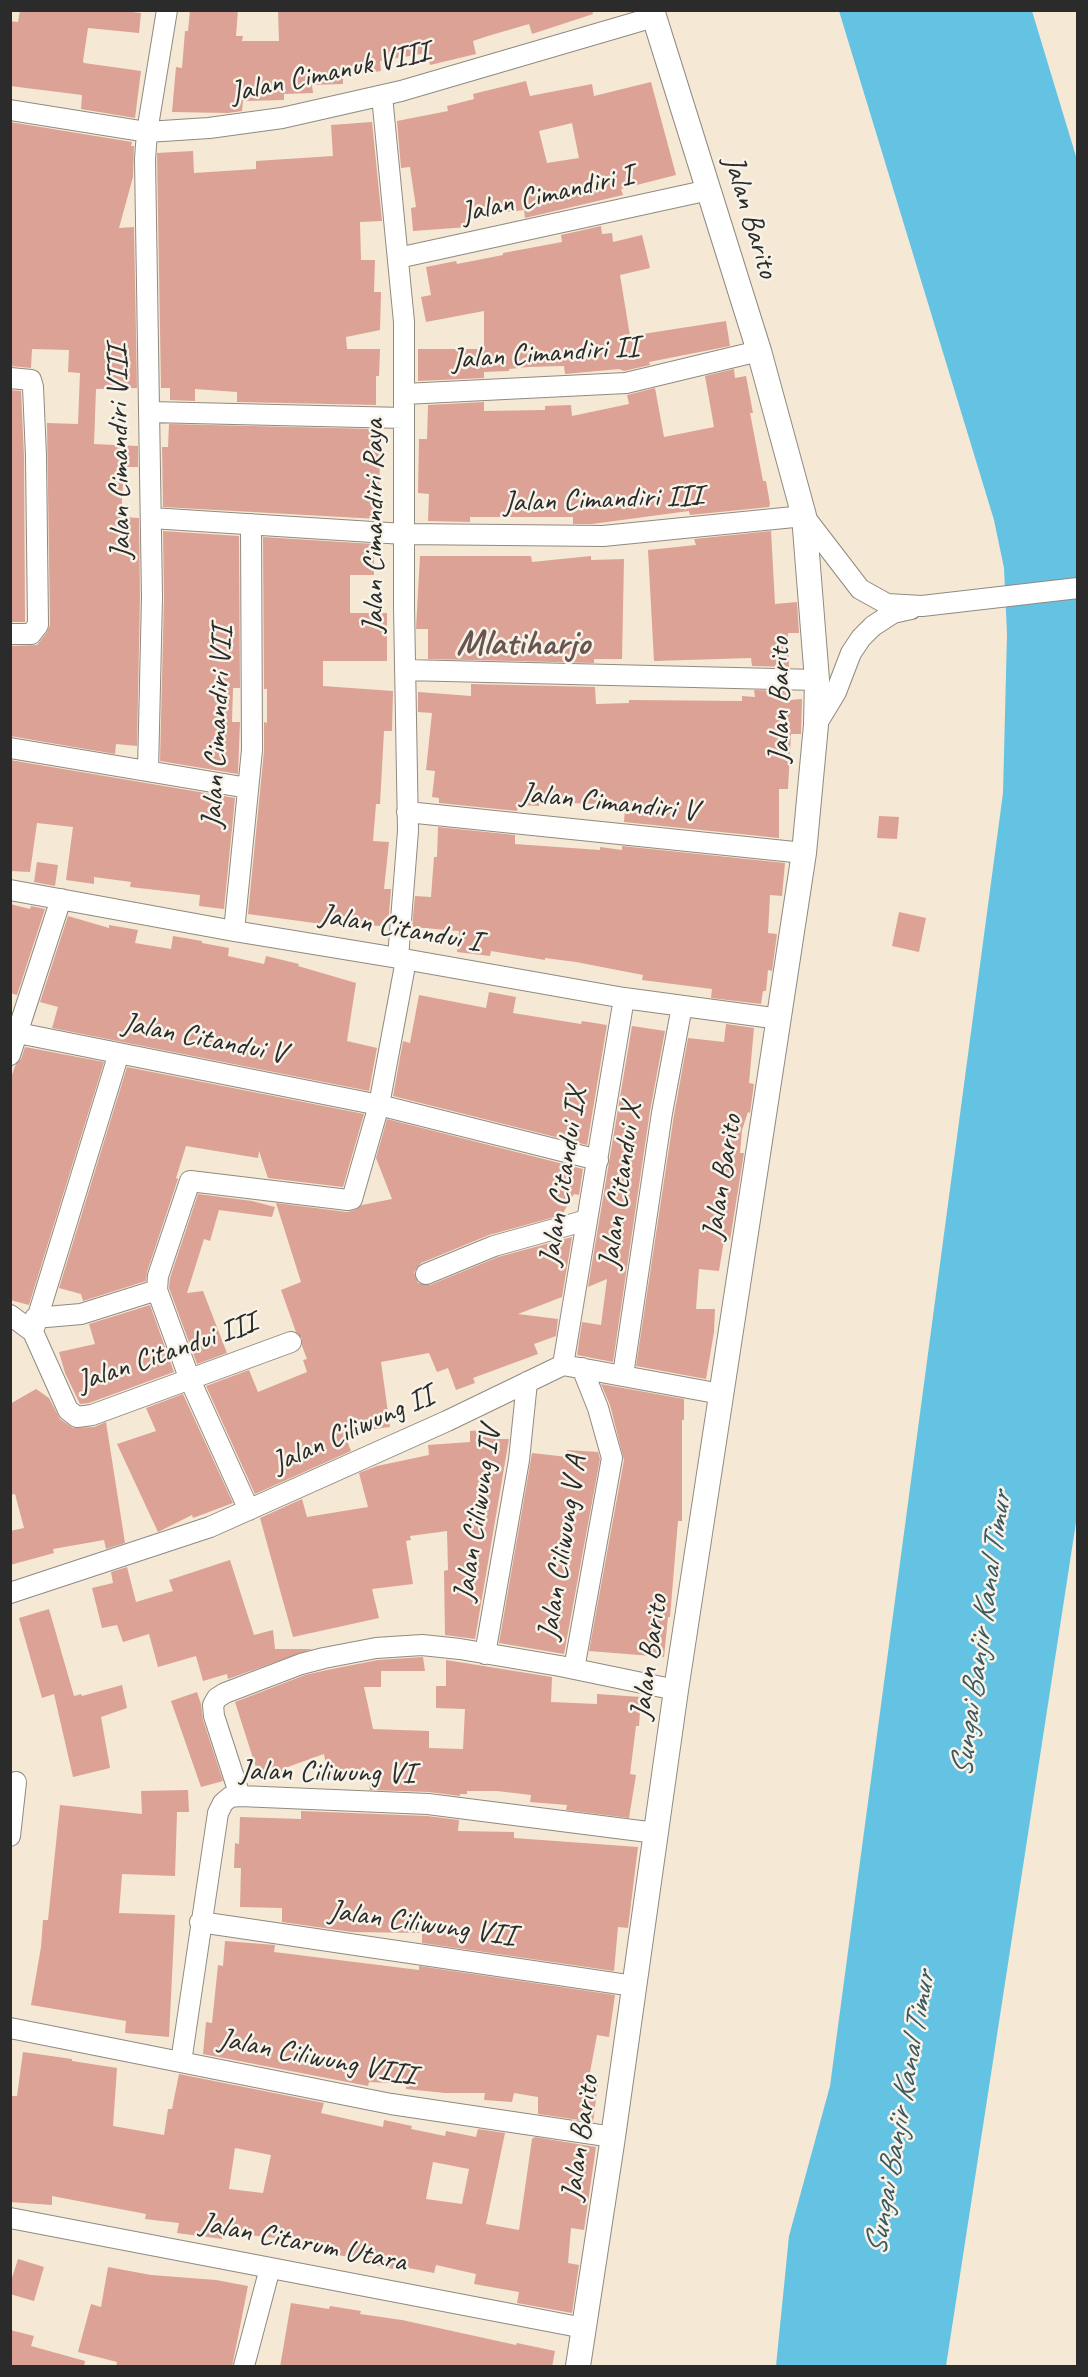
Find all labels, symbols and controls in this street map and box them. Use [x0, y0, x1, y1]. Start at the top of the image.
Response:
street label: Jalan Cimanuk VIII [227, 34, 433, 112]
street label: Jalan Barito [714, 152, 786, 282]
street label: Jalan Cimandiri I [458, 158, 636, 232]
street label: Jalan Cimandiri II [450, 329, 640, 379]
street label: Jalan Cimandiri VIII [100, 344, 140, 560]
street label: Jalan Cimandiri Raya [356, 419, 392, 633]
street label: Jalan Cimandiri III [503, 479, 703, 521]
district label: Mlatiharjo [456, 623, 590, 667]
street label: Jalan Cimandiri VII [195, 625, 241, 829]
street label: Jalan Barito [762, 637, 798, 763]
street label: Jalan Cimandiri V [519, 776, 699, 830]
street label: Jalan Citandui I [317, 897, 483, 961]
street label: Jalan Citandui V [119, 1006, 289, 1072]
street label: Jalan Citandui IX [532, 1086, 596, 1268]
street label: Jalan Citandui X [592, 1101, 650, 1271]
street label: Jalan Barito [695, 1112, 751, 1242]
street label: Jalan Citandui III [73, 1305, 261, 1401]
street label: Jalan Ciliwung II [267, 1378, 439, 1482]
street label: Jalan Ciliwung IV [446, 1424, 510, 1604]
street label: Jalan Ciliwung V A [531, 1454, 595, 1642]
water label: Sungai Banjir Kanal Timur [943, 1490, 1021, 1780]
street label: Jalan Barito [623, 1592, 677, 1722]
street label: Jalan Ciliwung VI [239, 1753, 415, 1793]
street label: Jalan Ciliwung VII [327, 1893, 517, 1955]
water label: Sungai Banjir Kanal Timur [857, 1969, 945, 2259]
street label: Jalan Ciliwung VIII [216, 2021, 418, 2095]
street label: Jalan Barito [554, 2073, 608, 2203]
street label: Jalan Citarum Utara [197, 2205, 409, 2281]

